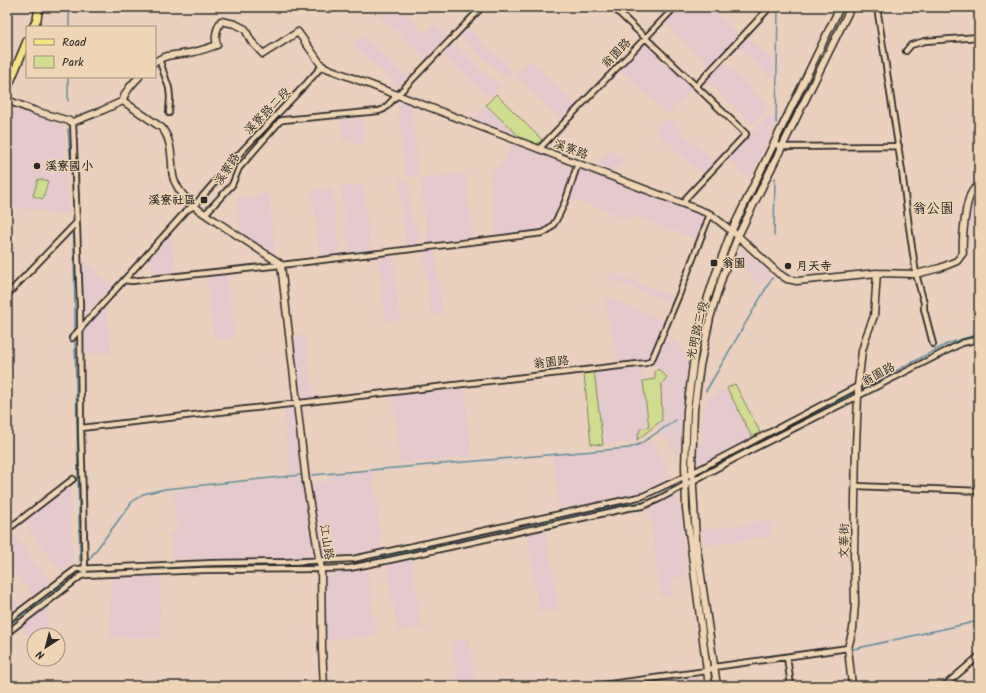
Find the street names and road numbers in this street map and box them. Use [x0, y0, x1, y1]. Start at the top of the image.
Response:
street label: 翁園路 [597, 34, 636, 73]
street label: 溪寮路二段 [240, 83, 295, 140]
street label: 溪寮路 [551, 134, 591, 165]
street label: 溪寮路 [210, 149, 245, 190]
street label: 光明路三段 [681, 299, 713, 361]
street label: 翁園路 [532, 351, 570, 374]
street label: 翁園路 [858, 358, 899, 391]
street label: 江山路 [314, 523, 339, 561]
street label: 文華街 [835, 523, 854, 559]

